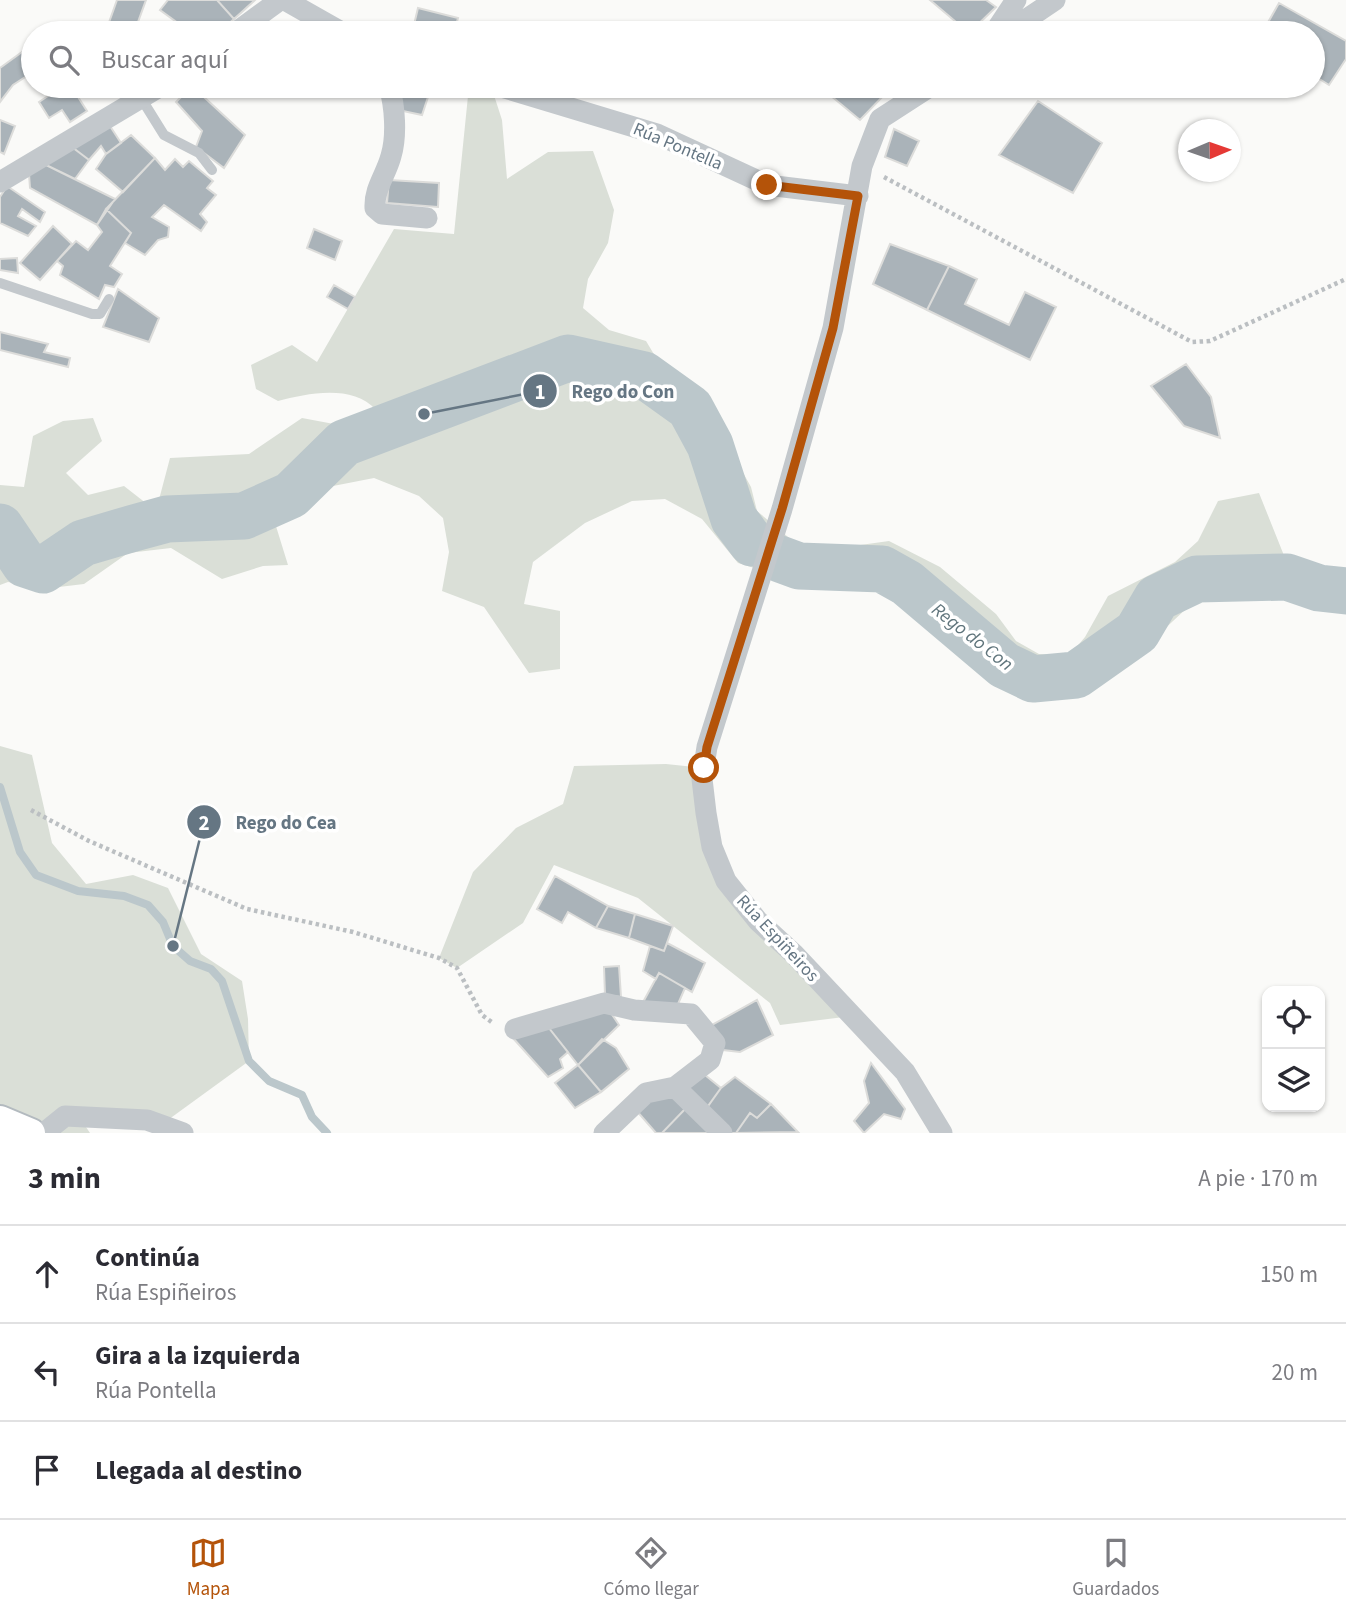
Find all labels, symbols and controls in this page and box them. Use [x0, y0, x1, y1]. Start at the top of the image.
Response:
search box [21, 21, 1325, 98]
icon: search [45, 41, 83, 79]
text: Buscar aquí [101, 41, 228, 78]
street label: Rúa Pontella [629, 116, 726, 177]
north arrow [1178, 119, 1241, 182]
route end [751, 169, 782, 200]
callout: Rego do Con [523, 371, 689, 411]
text: 1 [534, 377, 546, 407]
text: Rego do Con [572, 379, 674, 406]
water label: Rego do Con [926, 597, 1019, 678]
route start [688, 752, 719, 783]
callout: Rego do Cea [186, 802, 350, 842]
text: 2 [198, 808, 210, 838]
text: Rego do Cea [235, 810, 337, 837]
street label: Rúa Espiñeiros [731, 889, 825, 987]
map controls [1262, 986, 1325, 1112]
button: locate [1262, 986, 1325, 1049]
button: layers [1262, 1049, 1325, 1112]
text: 3 min [28, 1157, 101, 1200]
text: A pie · 170 m [1198, 1162, 1318, 1195]
text: Continúa [95, 1239, 200, 1276]
icon: ahead [28, 1255, 66, 1293]
text: 150 m [1260, 1258, 1318, 1291]
text: Rúa Espiñeiros [95, 1276, 236, 1309]
text: Gira a la izquierda [95, 1337, 300, 1374]
icon: left [28, 1353, 66, 1391]
text: 20 m [1271, 1356, 1318, 1389]
text: Rúa Pontella [95, 1374, 217, 1407]
icon: arrive [28, 1451, 66, 1489]
text: Llegada al destino [95, 1452, 302, 1489]
tab: Mapa [187, 1534, 230, 1603]
tab: Cómo llegar [603, 1534, 699, 1603]
tab: Guardados [1072, 1534, 1159, 1603]

